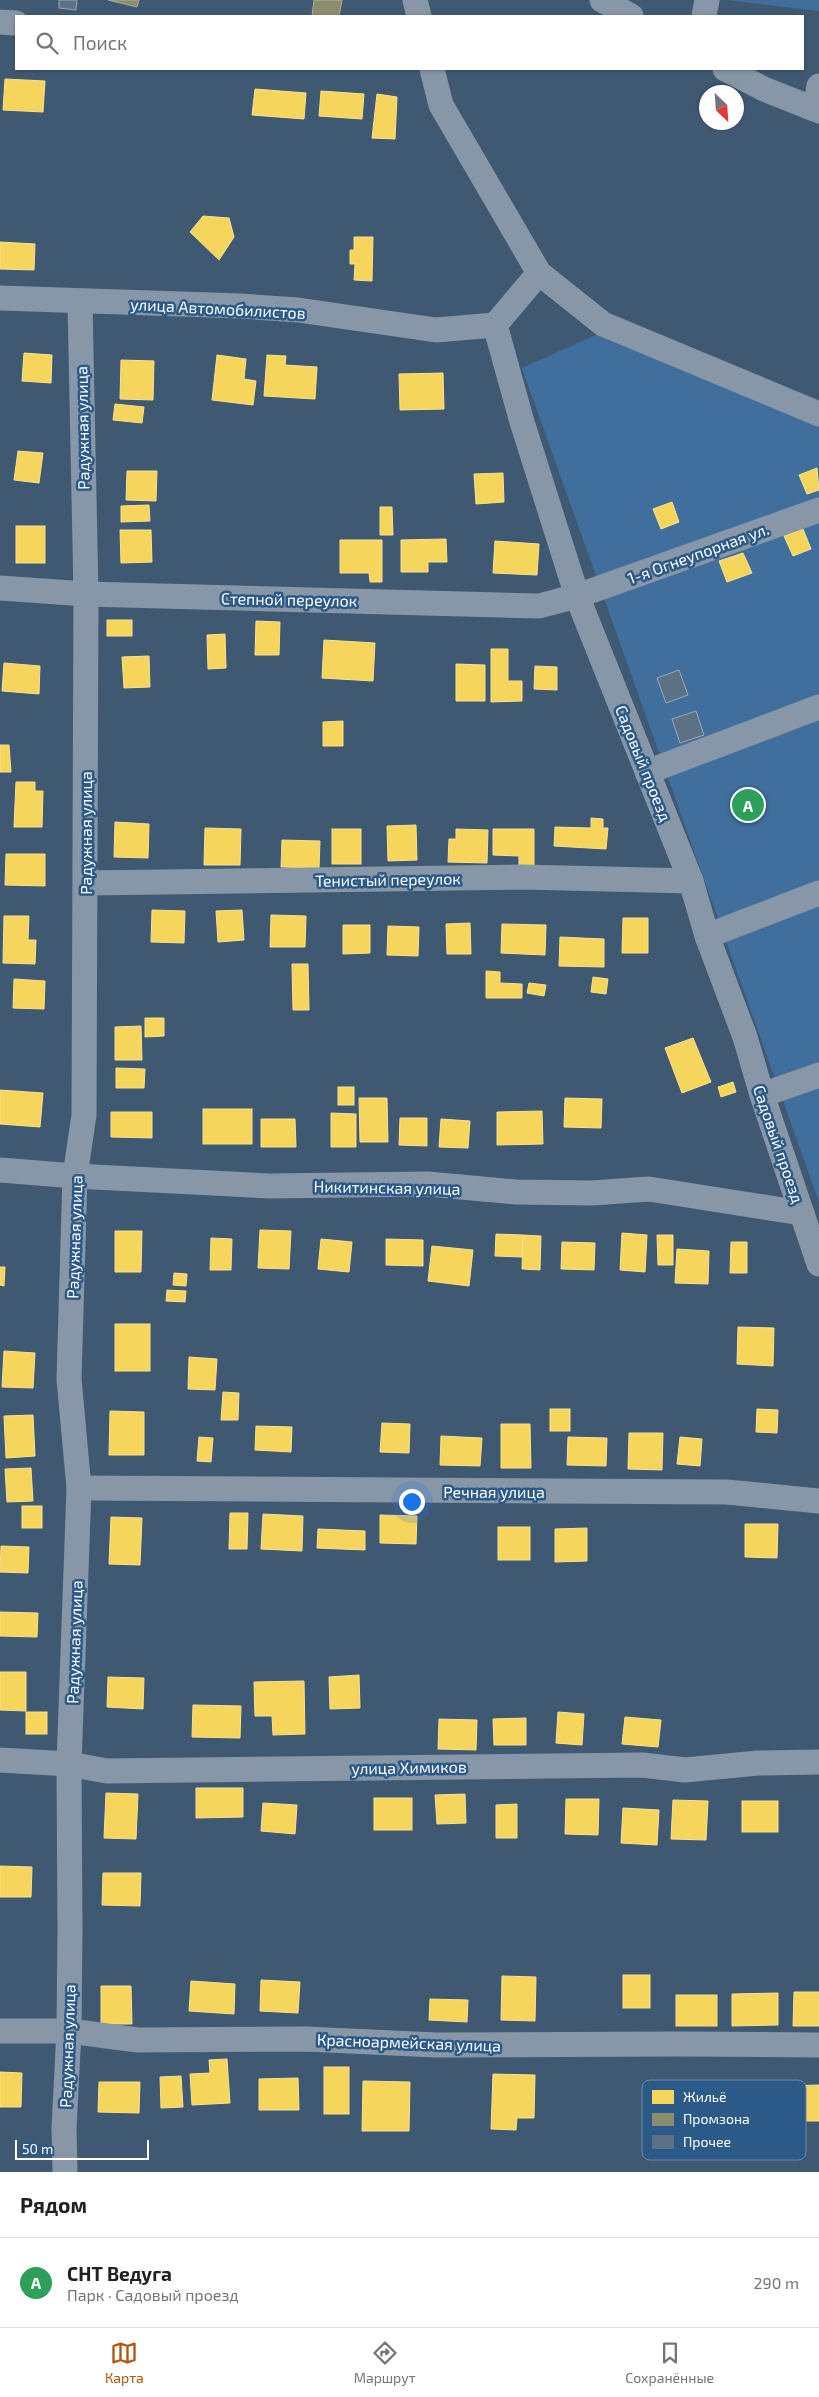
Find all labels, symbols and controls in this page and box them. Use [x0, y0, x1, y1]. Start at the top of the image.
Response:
search box [15, 15, 804, 70]
icon: search [33, 29, 61, 57]
text: Поиск [73, 31, 127, 54]
north arrow [699, 85, 744, 130]
street label: улица Автомобилистов [130, 294, 306, 323]
street label: Радужная улица [71, 366, 94, 490]
street label: 1-я Огнеупорная ул. [625, 519, 772, 588]
street label: Степной переулок [221, 588, 358, 611]
street label: Садовый проезд [612, 702, 676, 824]
street label: Радужная улица [76, 771, 96, 895]
pin: A [732, 786, 764, 824]
street label: Тенистый переулок [315, 868, 461, 891]
street label: Садовый проезд [750, 1083, 808, 1205]
street label: Радужная улица [62, 1175, 87, 1299]
street label: Никитинская улица [313, 1176, 461, 1199]
street label: Речная улица [443, 1482, 545, 1502]
your location [399, 1489, 425, 1515]
street label: Радужная улица [62, 1580, 87, 1704]
street label: улица Химиков [351, 1756, 467, 1779]
street label: Радужная улица [55, 1984, 80, 2108]
street label: Красноармейская улица [316, 2029, 501, 2056]
legend [642, 2080, 806, 2160]
text: Жильё [683, 2088, 727, 2105]
text: Промзона [683, 2110, 750, 2127]
text: Прочее [683, 2133, 731, 2150]
scale bar [15, 2137, 149, 2160]
text: 50 m [22, 2140, 53, 2157]
text: Рядом [20, 2192, 87, 2217]
text: СНТ Ведуга [67, 2262, 172, 2285]
text: A [31, 2273, 41, 2292]
text: 290 m [754, 2273, 799, 2292]
text: Парк · Садовый проезд [67, 2285, 239, 2304]
tab: Карта [105, 2339, 144, 2386]
tab: Маршрут [354, 2339, 416, 2386]
tab: Сохранённые [625, 2339, 714, 2386]

